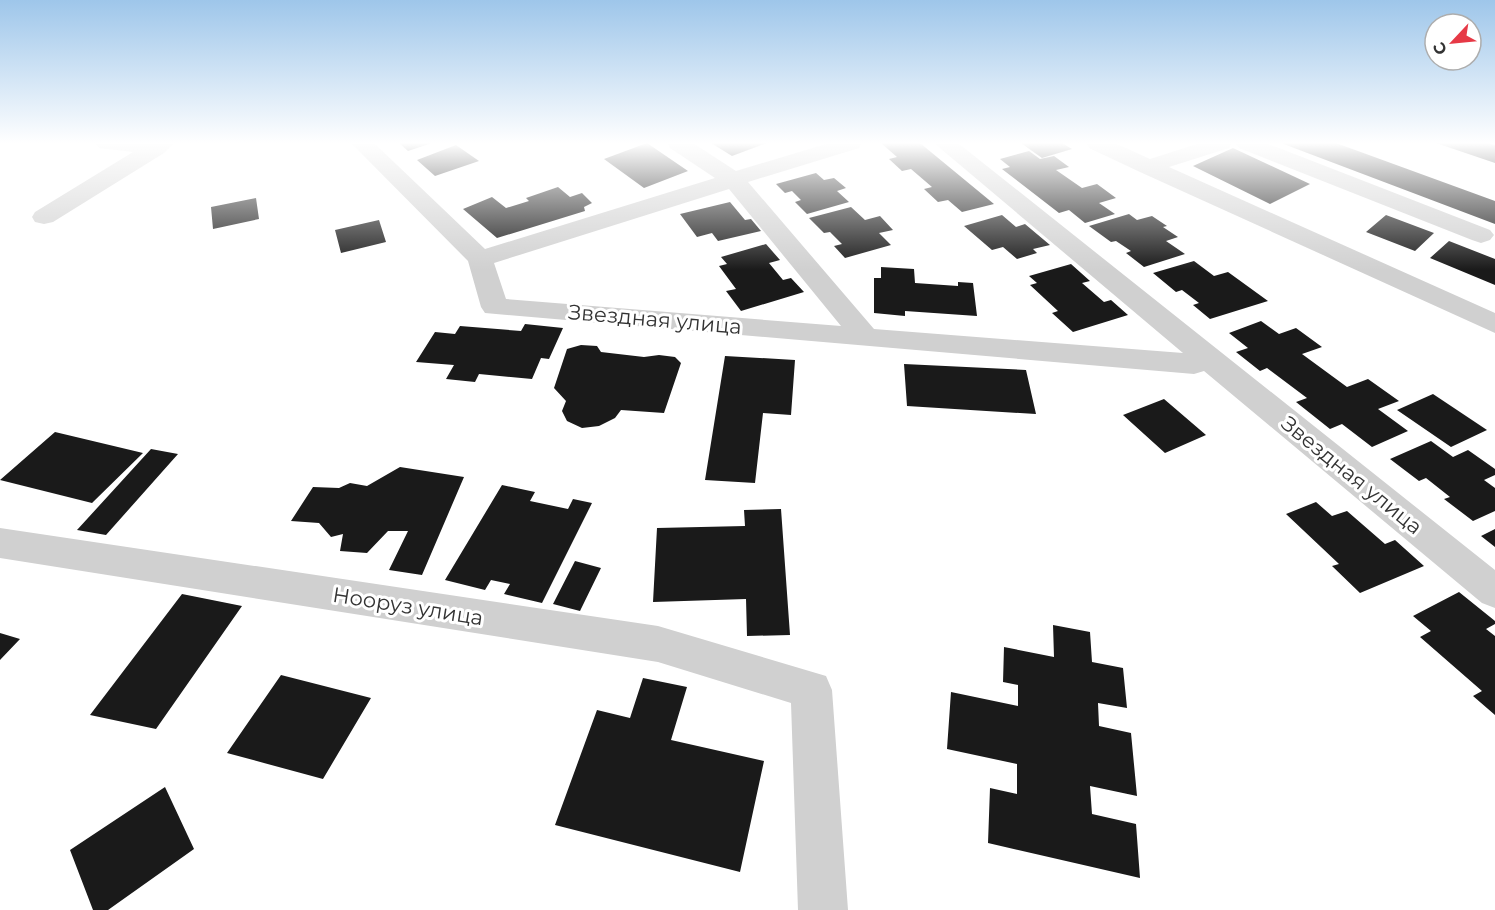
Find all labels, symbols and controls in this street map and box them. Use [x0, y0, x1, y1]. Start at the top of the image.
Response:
north arrow [1423, 12, 1483, 72]
text: С [1429, 39, 1451, 58]
street label: Звездная улица [567, 299, 743, 339]
street label: Звездная улица [1277, 411, 1427, 539]
street label: Нооруз улица [331, 582, 485, 630]

